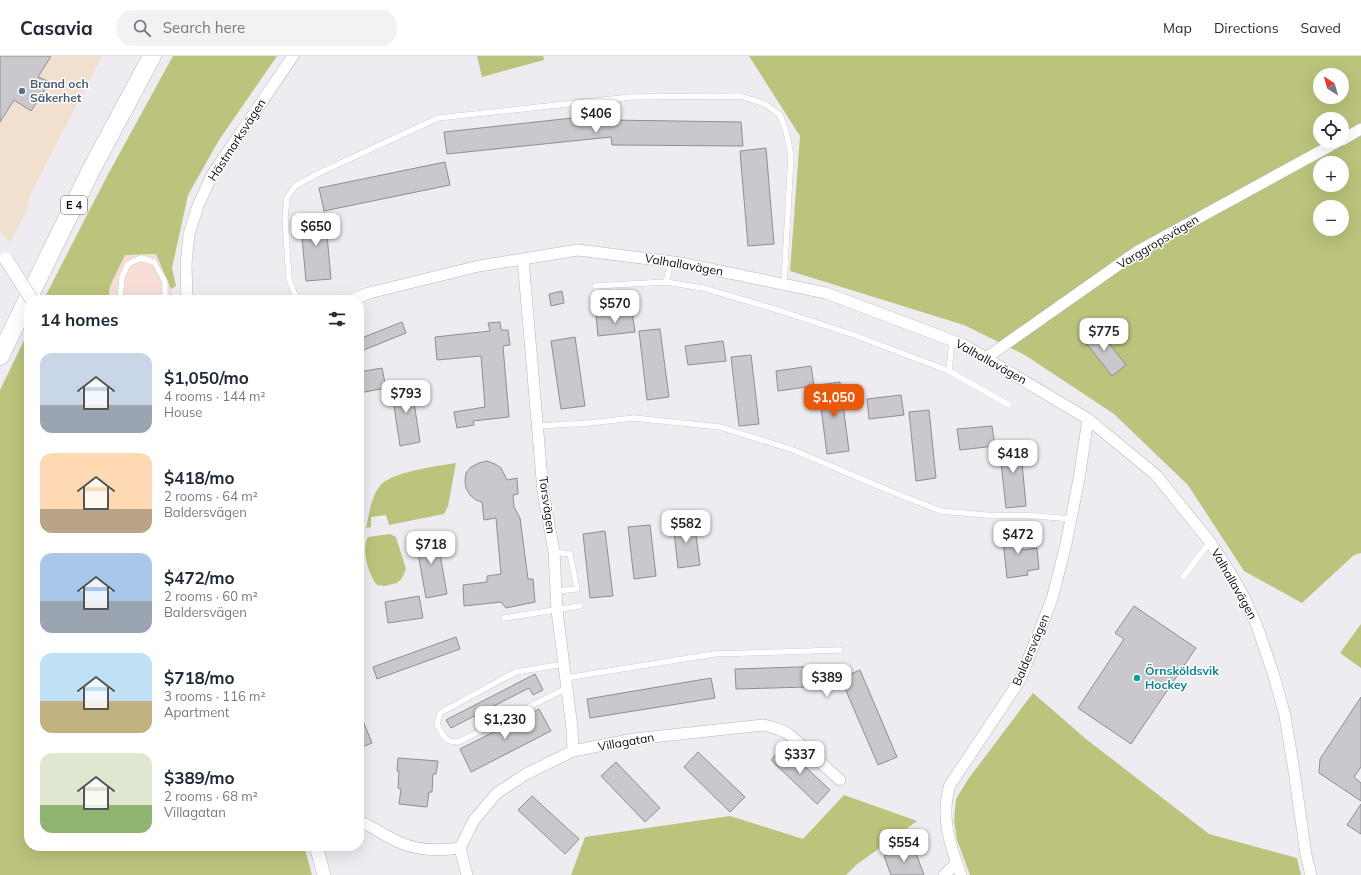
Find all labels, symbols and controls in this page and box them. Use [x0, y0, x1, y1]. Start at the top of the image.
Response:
search box [117, 10, 397, 46]
text: Casavia [20, 16, 93, 40]
icon: search [131, 17, 153, 39]
text: Search here [163, 18, 245, 37]
text: Map [1163, 19, 1192, 37]
text: Directions [1214, 19, 1279, 37]
text: Saved [1301, 19, 1341, 37]
north arrow [1313, 68, 1349, 104]
map controls [1313, 68, 1349, 236]
place label: Brand och Säkerhet [30, 76, 89, 105]
marker: Brand och Säkerhet [17, 86, 27, 96]
street label: Hästmarksvägen [204, 96, 269, 184]
pin: $406 [572, 100, 620, 134]
text: $406 [580, 105, 612, 121]
button: locate [1313, 112, 1349, 148]
button: + [1313, 156, 1349, 192]
road number: E 4 [61, 196, 87, 214]
button: − [1313, 200, 1349, 236]
street label: Varggropsvägen [1114, 211, 1201, 272]
pin: $650 [292, 213, 340, 247]
text: $650 [300, 218, 332, 234]
street label: Valhallavägen [644, 250, 724, 279]
pin: $570 [591, 290, 639, 324]
text: $570 [599, 295, 631, 311]
icon: filters [326, 308, 348, 330]
text: 14 homes [40, 309, 119, 330]
pin: $775 [1080, 318, 1128, 352]
text: $775 [1088, 323, 1120, 339]
street label: Valhallavägen [953, 336, 1030, 387]
text: $1,050/mo [164, 367, 249, 388]
icon: home [72, 369, 120, 417]
pin: $793 [382, 380, 430, 414]
pin: $1,050 [801, 384, 867, 418]
text: $793 [390, 385, 422, 401]
text: 4 rooms · 144 m² [164, 388, 265, 404]
text: $1,050 [813, 389, 855, 405]
text: House [164, 404, 202, 420]
pin: $418 [989, 440, 1037, 474]
text: $418 [997, 445, 1029, 461]
text: $418/mo [164, 467, 235, 488]
icon: home [72, 469, 120, 517]
street label: Torsvägen [536, 475, 559, 535]
text: 2 rooms · 64 m² [164, 488, 258, 504]
text: Baldersvägen [164, 504, 247, 520]
pin: $582 [662, 510, 710, 544]
text: $582 [670, 515, 702, 531]
pin: $472 [994, 521, 1042, 555]
text: $472 [1002, 526, 1034, 542]
pin: $718 [407, 531, 455, 565]
text: $718 [415, 536, 447, 552]
street label: Valhallavägen [1208, 546, 1261, 622]
text: $472/mo [164, 567, 235, 588]
icon: home [72, 569, 120, 617]
text: 2 rooms · 60 m² [164, 588, 258, 604]
text: Baldersvägen [164, 604, 247, 620]
street label: Baldersvägen [1009, 612, 1052, 688]
place label: Örnsköldsvik Hockey [1145, 663, 1219, 692]
pin: $389 [803, 664, 851, 698]
text: $718/mo [164, 667, 235, 688]
icon: home [72, 669, 120, 717]
text: $389 [811, 669, 843, 685]
marker: Örnsköldsvik Hockey [1132, 673, 1142, 683]
text: 3 rooms · 116 m² [164, 688, 265, 704]
text: Apartment [164, 704, 229, 720]
pin: $1,230 [472, 706, 538, 740]
text: $1,230 [484, 711, 526, 727]
street label: Villagatan [597, 729, 655, 754]
pin: $337 [776, 741, 824, 775]
text: $337 [784, 746, 816, 762]
text: $389/mo [164, 767, 235, 788]
icon: home [72, 769, 120, 817]
text: 2 rooms · 68 m² [164, 788, 258, 804]
text: Villagatan [164, 804, 226, 820]
pin: $554 [880, 829, 928, 863]
text: $554 [888, 834, 920, 850]

